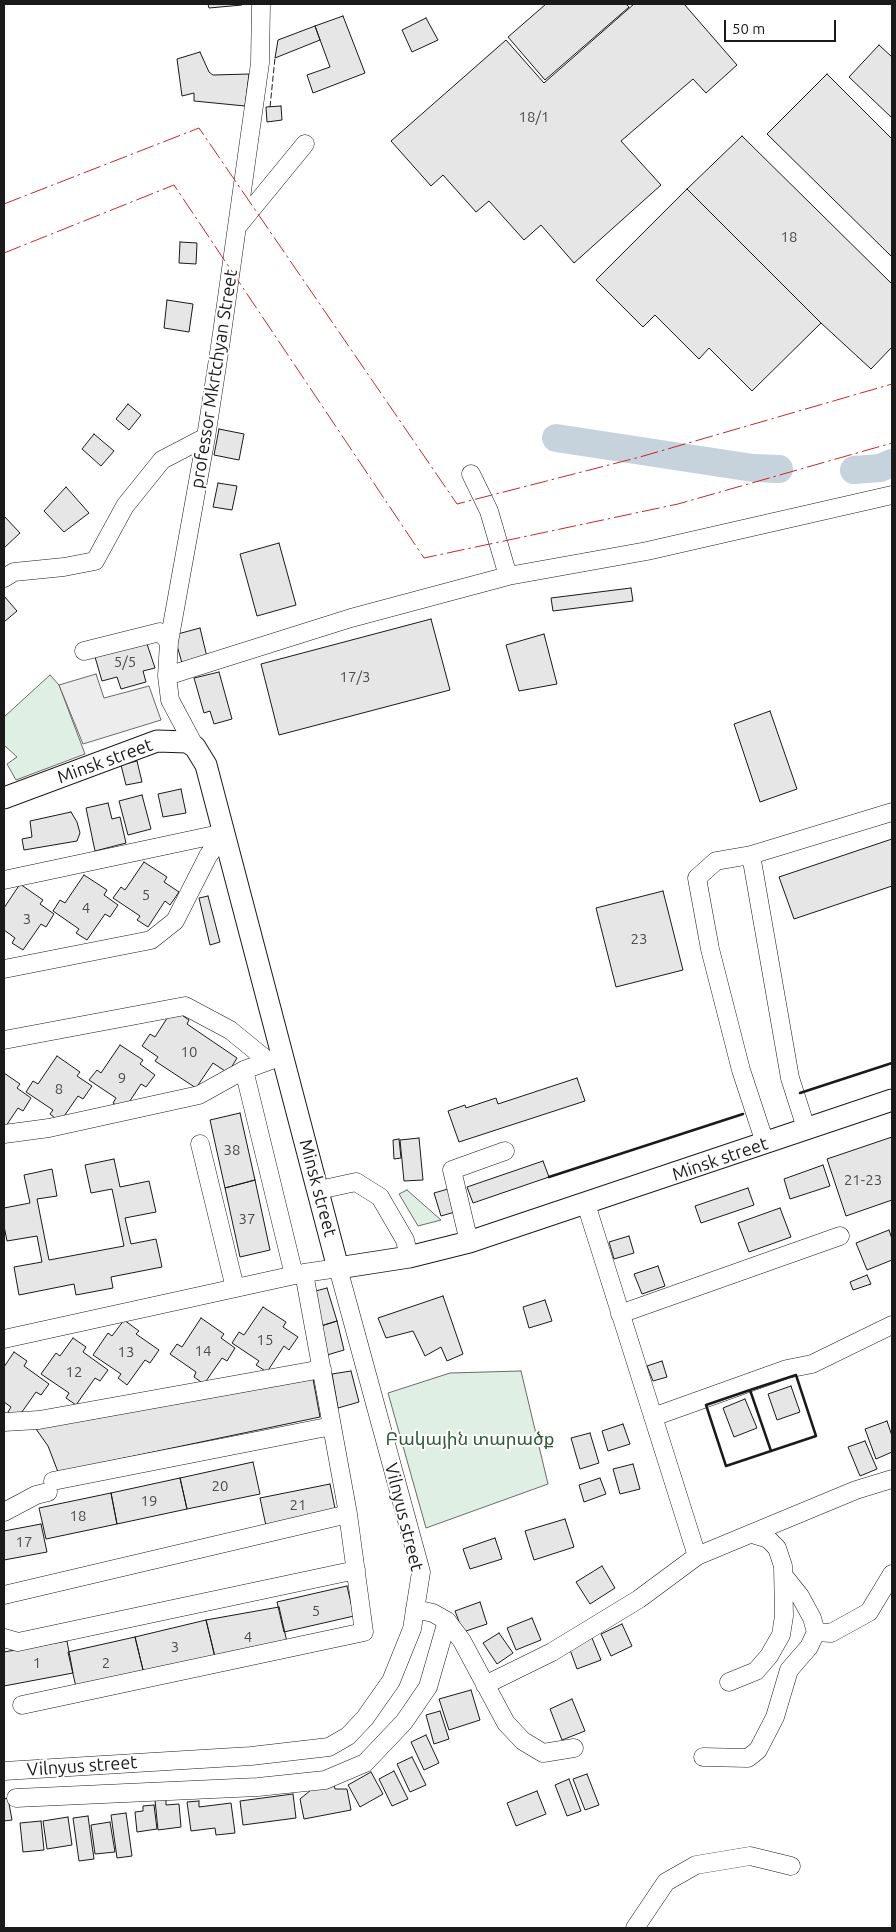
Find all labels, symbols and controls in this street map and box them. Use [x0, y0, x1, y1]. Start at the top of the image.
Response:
scale bar [726, 10, 838, 42]
text: 50 m [732, 20, 765, 37]
house number: 18/1 [519, 108, 549, 126]
house number: 18 [781, 228, 797, 246]
street label: professor Mkrtchyan Street [186, 268, 242, 490]
house number: 5/5 [114, 653, 136, 671]
house number: 17/3 [340, 668, 370, 686]
street label: Minsk street [54, 734, 156, 788]
house number: 5 [142, 886, 150, 904]
house number: 4 [82, 899, 90, 917]
house number: 3 [23, 910, 31, 928]
house number: 23 [631, 930, 647, 948]
house number: 10 [181, 1043, 197, 1061]
house number: 9 [118, 1069, 126, 1087]
house number: 8 [55, 1080, 63, 1098]
street label: Minsk street [669, 1133, 771, 1185]
street label: Minsk street [295, 1137, 341, 1239]
house number: 38 [224, 1141, 240, 1159]
house number: 21-23 [844, 1171, 882, 1189]
house number: 37 [239, 1210, 255, 1228]
house number: 15 [257, 1331, 273, 1349]
house number: 14 [195, 1342, 211, 1360]
house number: 13 [118, 1343, 134, 1361]
house number: 12 [66, 1363, 82, 1381]
park label: Բակային տարածք [386, 1428, 554, 1450]
street label: Vilnyus street [380, 1461, 428, 1573]
house number: 20 [212, 1477, 228, 1495]
house number: 19 [141, 1492, 157, 1510]
house number: 21 [290, 1496, 306, 1514]
house number: 18 [70, 1507, 86, 1525]
house number: 17 [16, 1533, 32, 1551]
house number: 5 [312, 1602, 320, 1620]
house number: 4 [244, 1628, 252, 1646]
house number: 3 [171, 1638, 179, 1656]
house number: 1 [33, 1654, 41, 1672]
house number: 2 [102, 1654, 110, 1672]
street label: Vilnyus street [26, 1751, 138, 1781]

